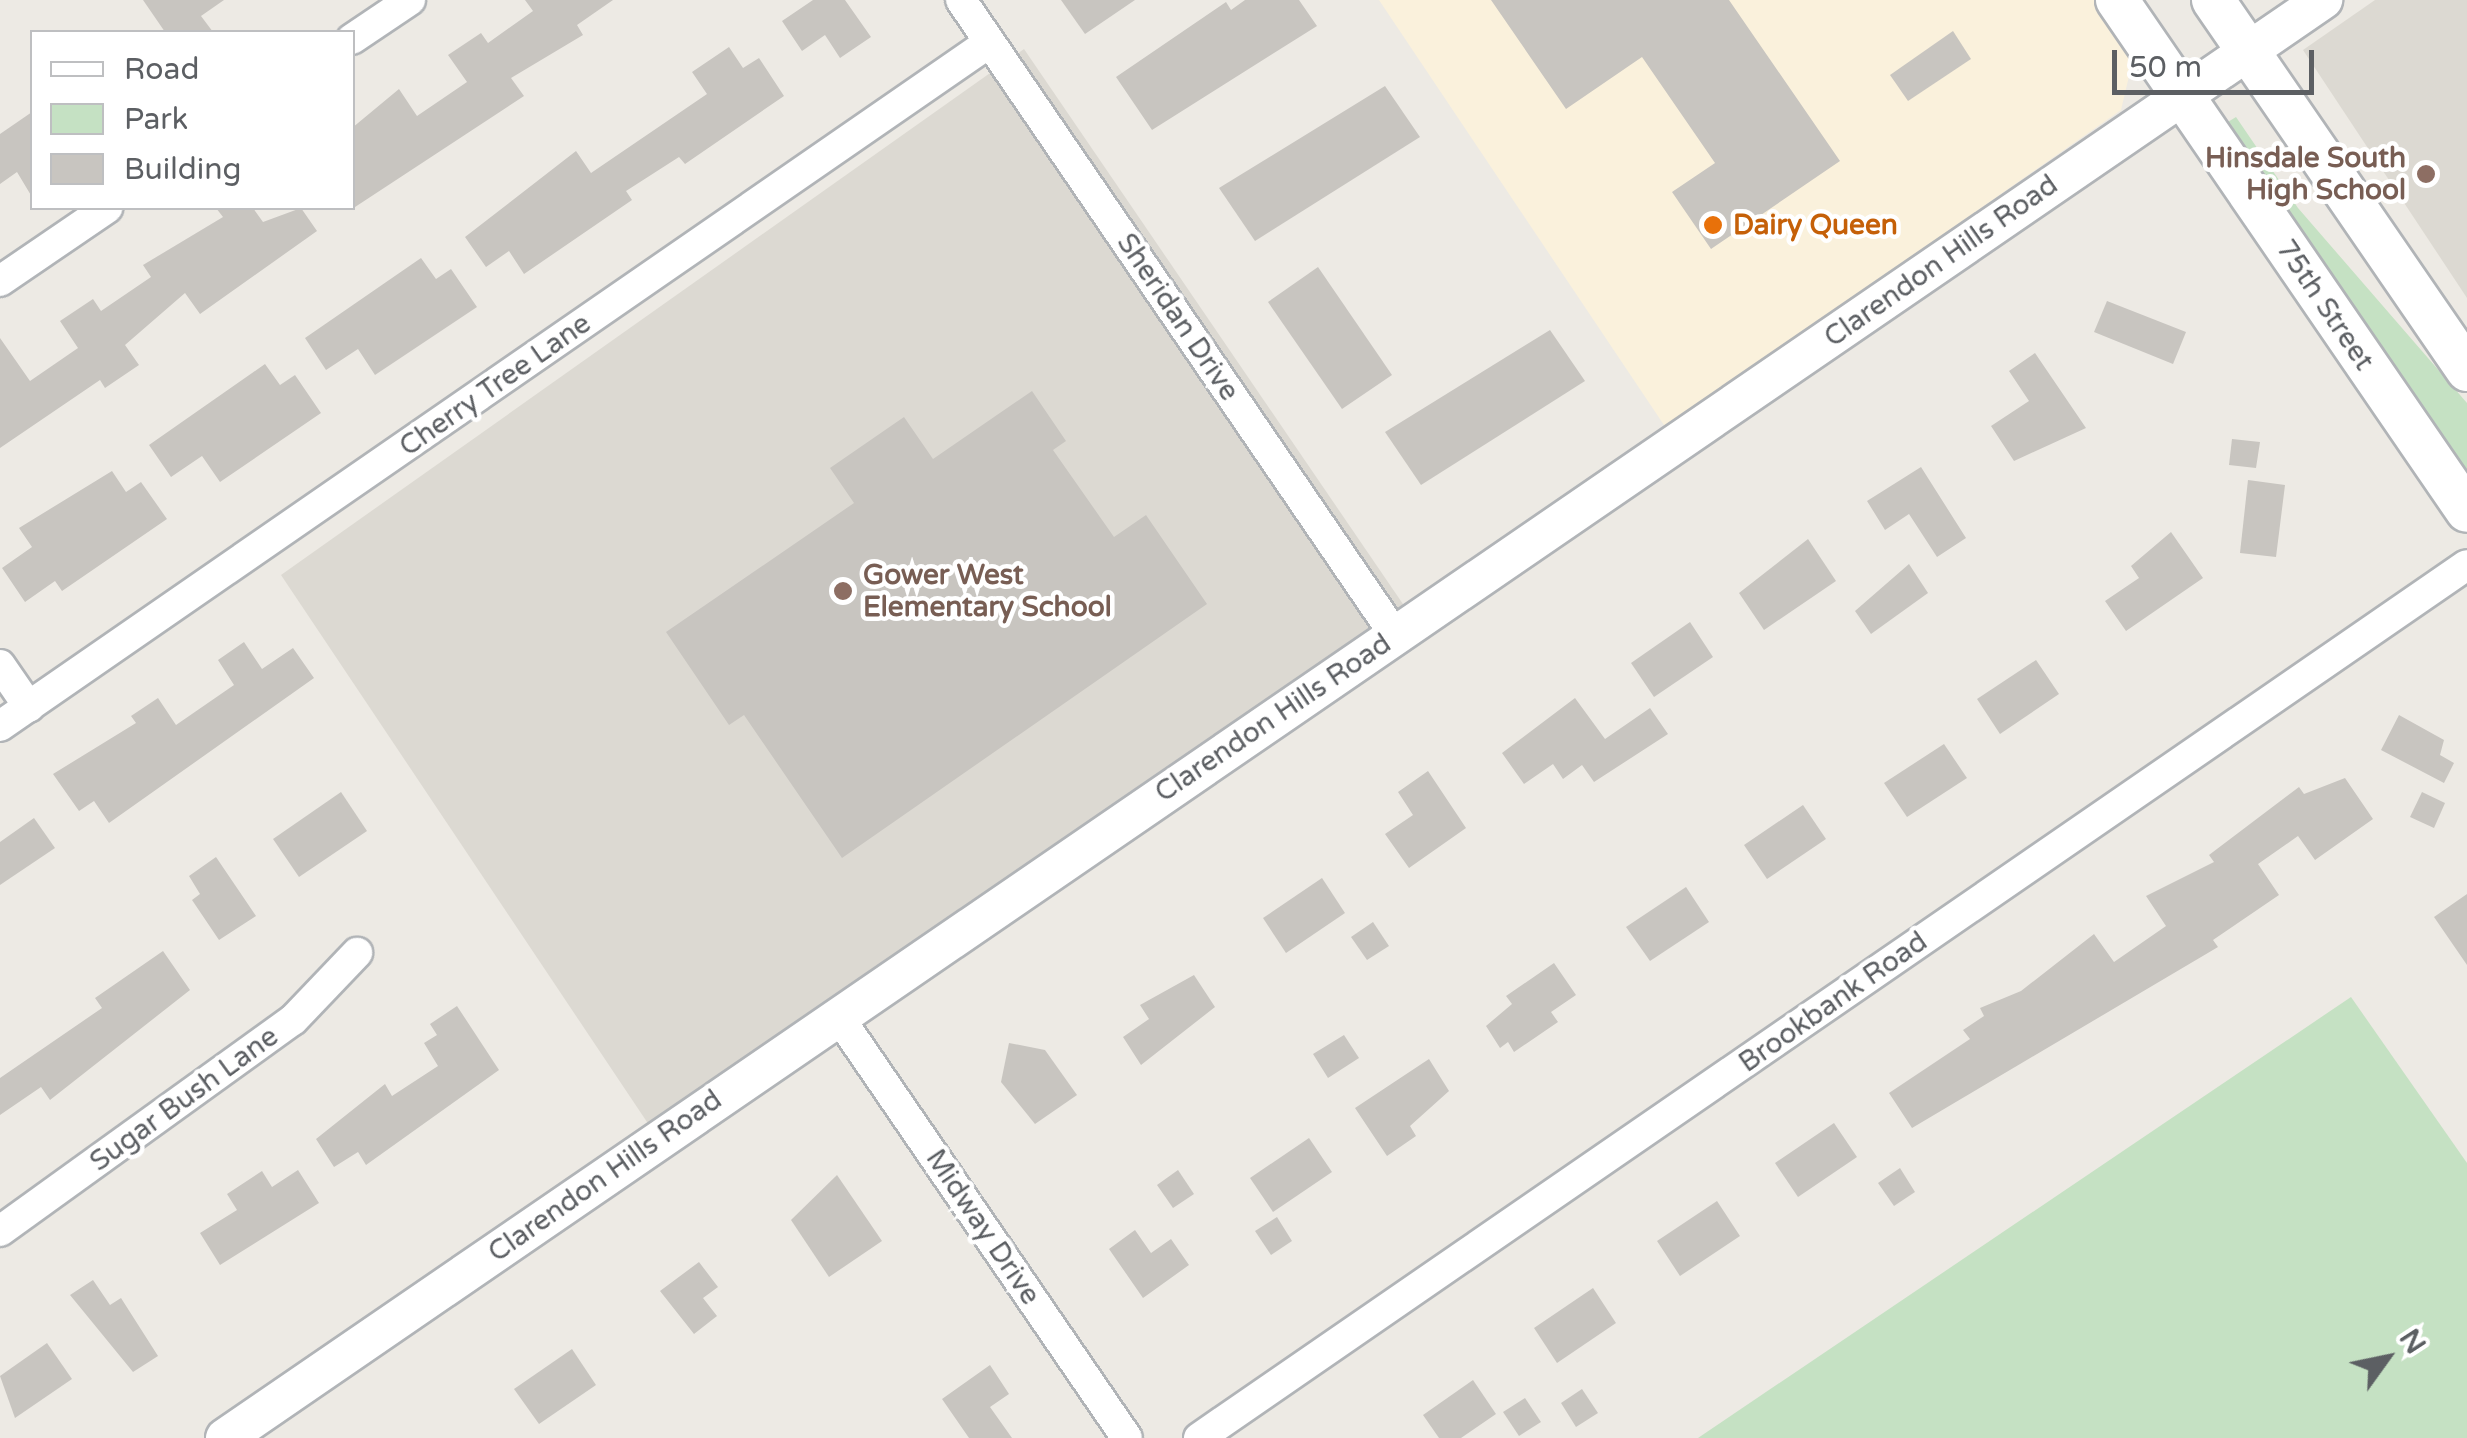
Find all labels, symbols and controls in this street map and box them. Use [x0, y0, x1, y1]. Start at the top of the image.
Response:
legend [30, 30, 355, 210]
scale bar [2117, 30, 2320, 92]
text: 50 m [2129, 49, 2202, 86]
text: Road [124, 51, 199, 88]
text: Park [124, 101, 188, 138]
place label: Hinsdale South High School [2205, 141, 2406, 207]
text: Building [124, 151, 241, 188]
marker: Hinsdale South High School [2415, 163, 2437, 185]
street label: Clarendon Hills Road [1818, 168, 2064, 354]
place label: Dairy Queen [1733, 208, 1898, 242]
marker: Dairy Queen [1702, 214, 1724, 236]
street label: Sheridan Drive [1110, 227, 1246, 407]
street label: 75th Street [2269, 233, 2381, 377]
street label: Cherry Tree Lane [393, 307, 597, 463]
place label: Gower West Elementary School [863, 558, 1112, 624]
marker: Gower West Elementary School [832, 580, 854, 602]
street label: Clarendon Hills Road [1149, 627, 1397, 809]
street label: Brookbank Road [1732, 925, 1934, 1079]
street label: Sugar Bush Lane [83, 1020, 285, 1178]
street label: Clarendon Hills Road [482, 1083, 728, 1269]
street label: Midway Drive [919, 1143, 1047, 1311]
north arrow [2337, 1308, 2437, 1408]
text: N [2392, 1323, 2433, 1360]

